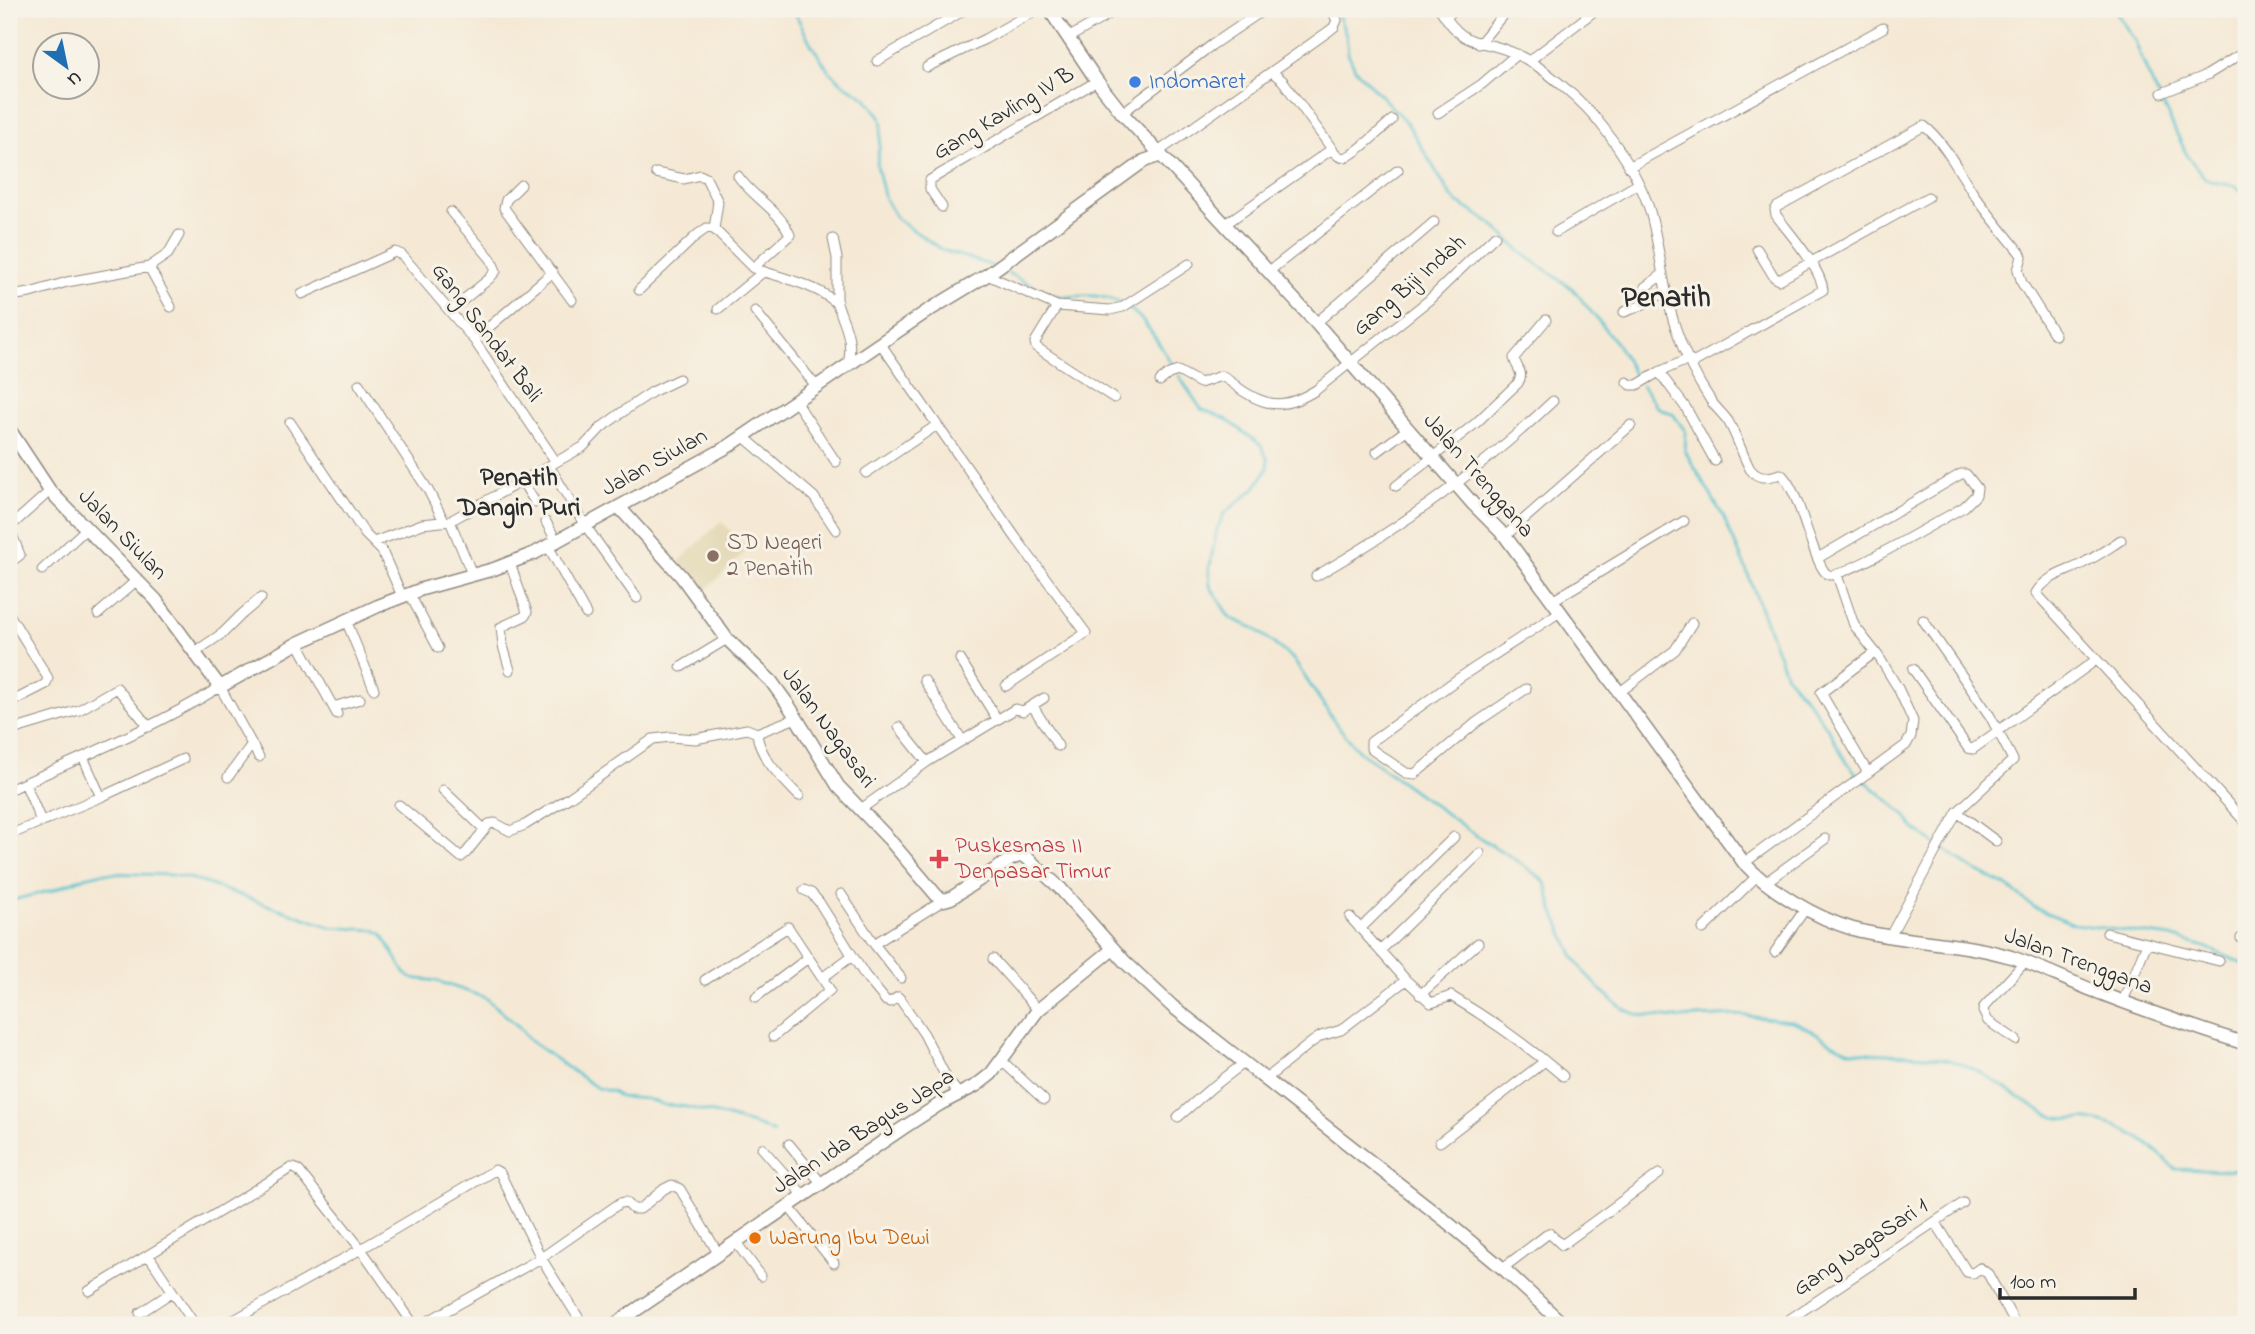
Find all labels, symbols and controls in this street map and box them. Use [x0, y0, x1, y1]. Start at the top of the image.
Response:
north arrow [32, 32, 102, 102]
street label: Gang Kavling IV B [927, 59, 1081, 170]
text: U [62, 64, 86, 93]
place label: Indomaret [1149, 66, 1246, 99]
marker: Indomaret [1127, 74, 1143, 90]
street label: Gang Biji Indah [1346, 227, 1475, 346]
street label: Gang Sandat Bali [422, 256, 550, 410]
district label: Penatih [1621, 277, 1711, 321]
street label: Jalan Trenggana [1414, 406, 1542, 546]
street label: Jalan Siulan [596, 420, 714, 506]
district label: Penatih Dangin Puri [457, 460, 580, 529]
street label: Jalan Siulan [70, 482, 174, 588]
place label: SD Negeri 2 Penatih [727, 527, 822, 586]
marker: SD Negeri 2 Penatih [705, 548, 721, 564]
street label: Jalan Nagasari [772, 660, 883, 796]
place label: Puskesmas II Denpasar Timur [954, 830, 1112, 889]
marker: Puskesmas II Denpasar Timur [929, 849, 949, 869]
street label: Jalan Trenggana [1999, 920, 2157, 1005]
street label: Jalan Ida Bagus Japa [767, 1061, 962, 1204]
street label: Gang NagaSari 1 [1787, 1191, 1936, 1306]
place label: Warung Ibu Dewi [769, 1222, 930, 1256]
marker: Warung Ibu Dewi [747, 1230, 763, 1246]
scale bar [2000, 1257, 2134, 1301]
text: 100 m [2010, 1268, 2056, 1298]

